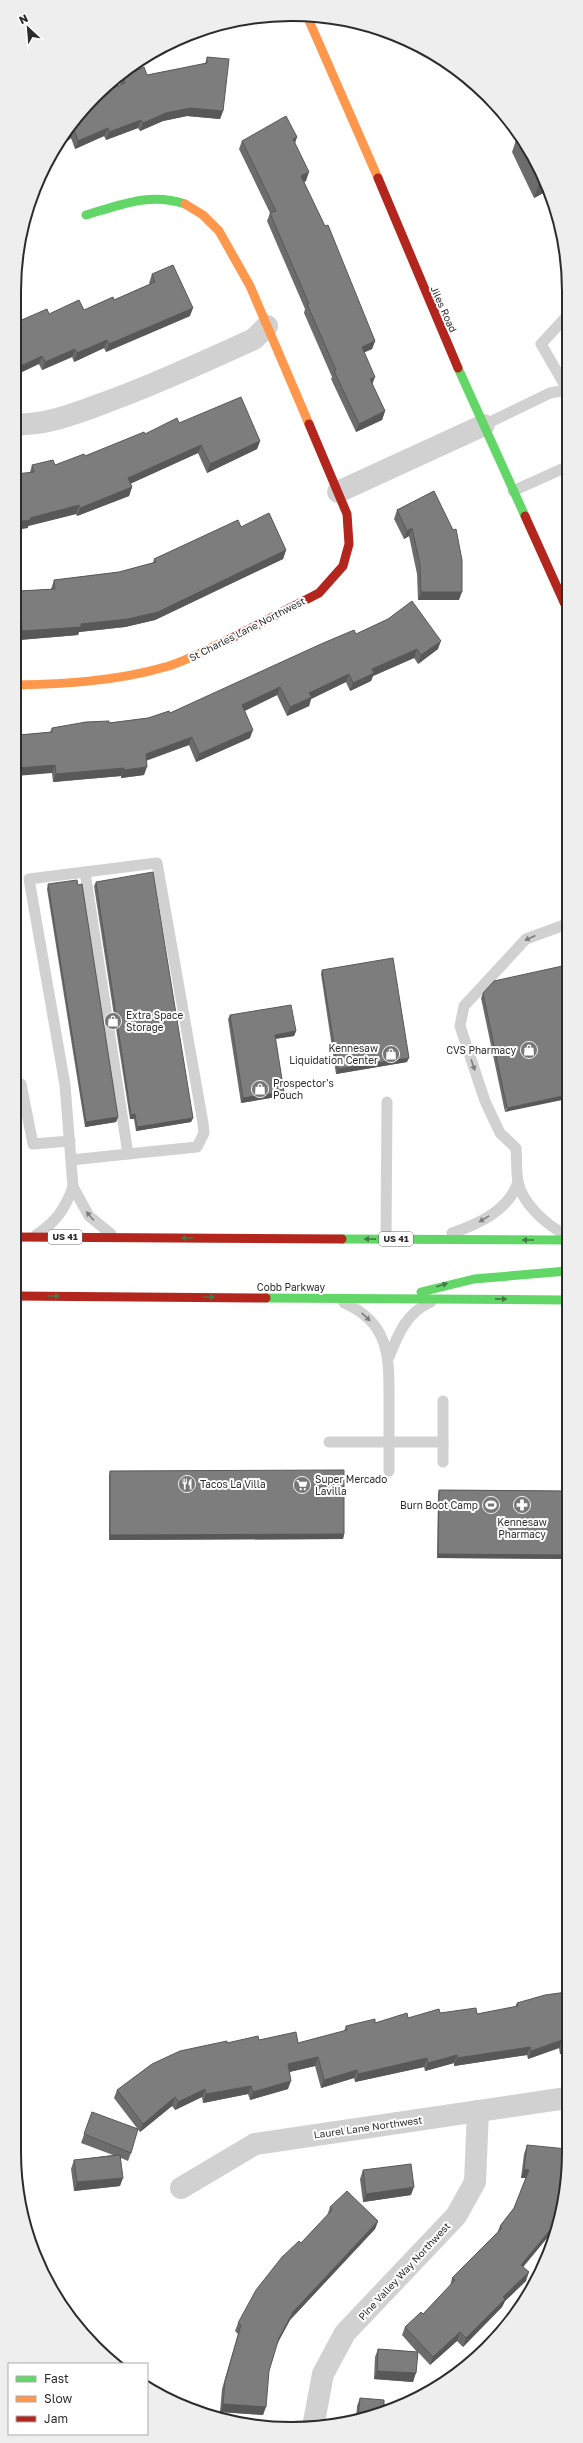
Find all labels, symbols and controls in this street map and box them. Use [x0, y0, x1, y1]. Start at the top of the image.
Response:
north arrow [8, 8, 48, 48]
text: N [17, 11, 30, 26]
street label: Jiles Road [428, 284, 460, 334]
street label: St Charles Lane Northwest [187, 594, 307, 664]
one-way arrow [525, 935, 536, 941]
place label: Extra Space Storage [126, 1009, 183, 1033]
shop icon: Extra Space Storage [103, 1011, 123, 1031]
shop icon: CVS Pharmacy [519, 1040, 539, 1060]
place label: Kennesaw Liquidation Center [289, 1042, 378, 1066]
shop icon: Kennesaw Liquidation Center [381, 1044, 401, 1064]
place label: CVS Pharmacy [446, 1044, 516, 1056]
one-way arrow [470, 1060, 476, 1072]
place label: Prospector's Pouch [273, 1077, 334, 1101]
shop icon: Prospector's Pouch [250, 1079, 270, 1099]
one-way arrow [85, 1210, 94, 1221]
one-way arrow [478, 1216, 490, 1223]
road number: US 41 [48, 1230, 82, 1244]
road number: US 41 [379, 1232, 413, 1246]
one-way arrow [180, 1235, 193, 1241]
one-way arrow [363, 1236, 376, 1242]
one-way arrow [521, 1237, 534, 1243]
street label: Cobb Parkway [257, 1281, 326, 1293]
one-way arrow [436, 1282, 448, 1288]
one-way arrow [48, 1293, 61, 1299]
one-way arrow [203, 1294, 216, 1300]
one-way arrow [495, 1296, 508, 1302]
one-way arrow [361, 1312, 371, 1321]
place label: Super Mercado Lavilla [315, 1473, 387, 1497]
restaurant icon: Tacos La Villa [177, 1474, 197, 1494]
supermarket icon: Super Mercado Lavilla [292, 1475, 312, 1495]
place label: Tacos La Villa [200, 1478, 266, 1490]
sports icon: Burn Boot Camp [481, 1495, 501, 1515]
pharmacy icon: Kennesaw Pharmacy [512, 1495, 532, 1515]
place label: Burn Boot Camp [400, 1499, 478, 1511]
place label: Kennesaw Pharmacy [497, 1516, 547, 1540]
street label: Laurel Lane Northwest [313, 2113, 423, 2141]
street label: Pine Valley Way Northwest [356, 2220, 452, 2322]
legend [8, 2363, 148, 2435]
text: Fast [44, 2371, 69, 2386]
text: Slow [44, 2391, 72, 2406]
text: Jam [44, 2411, 68, 2426]

